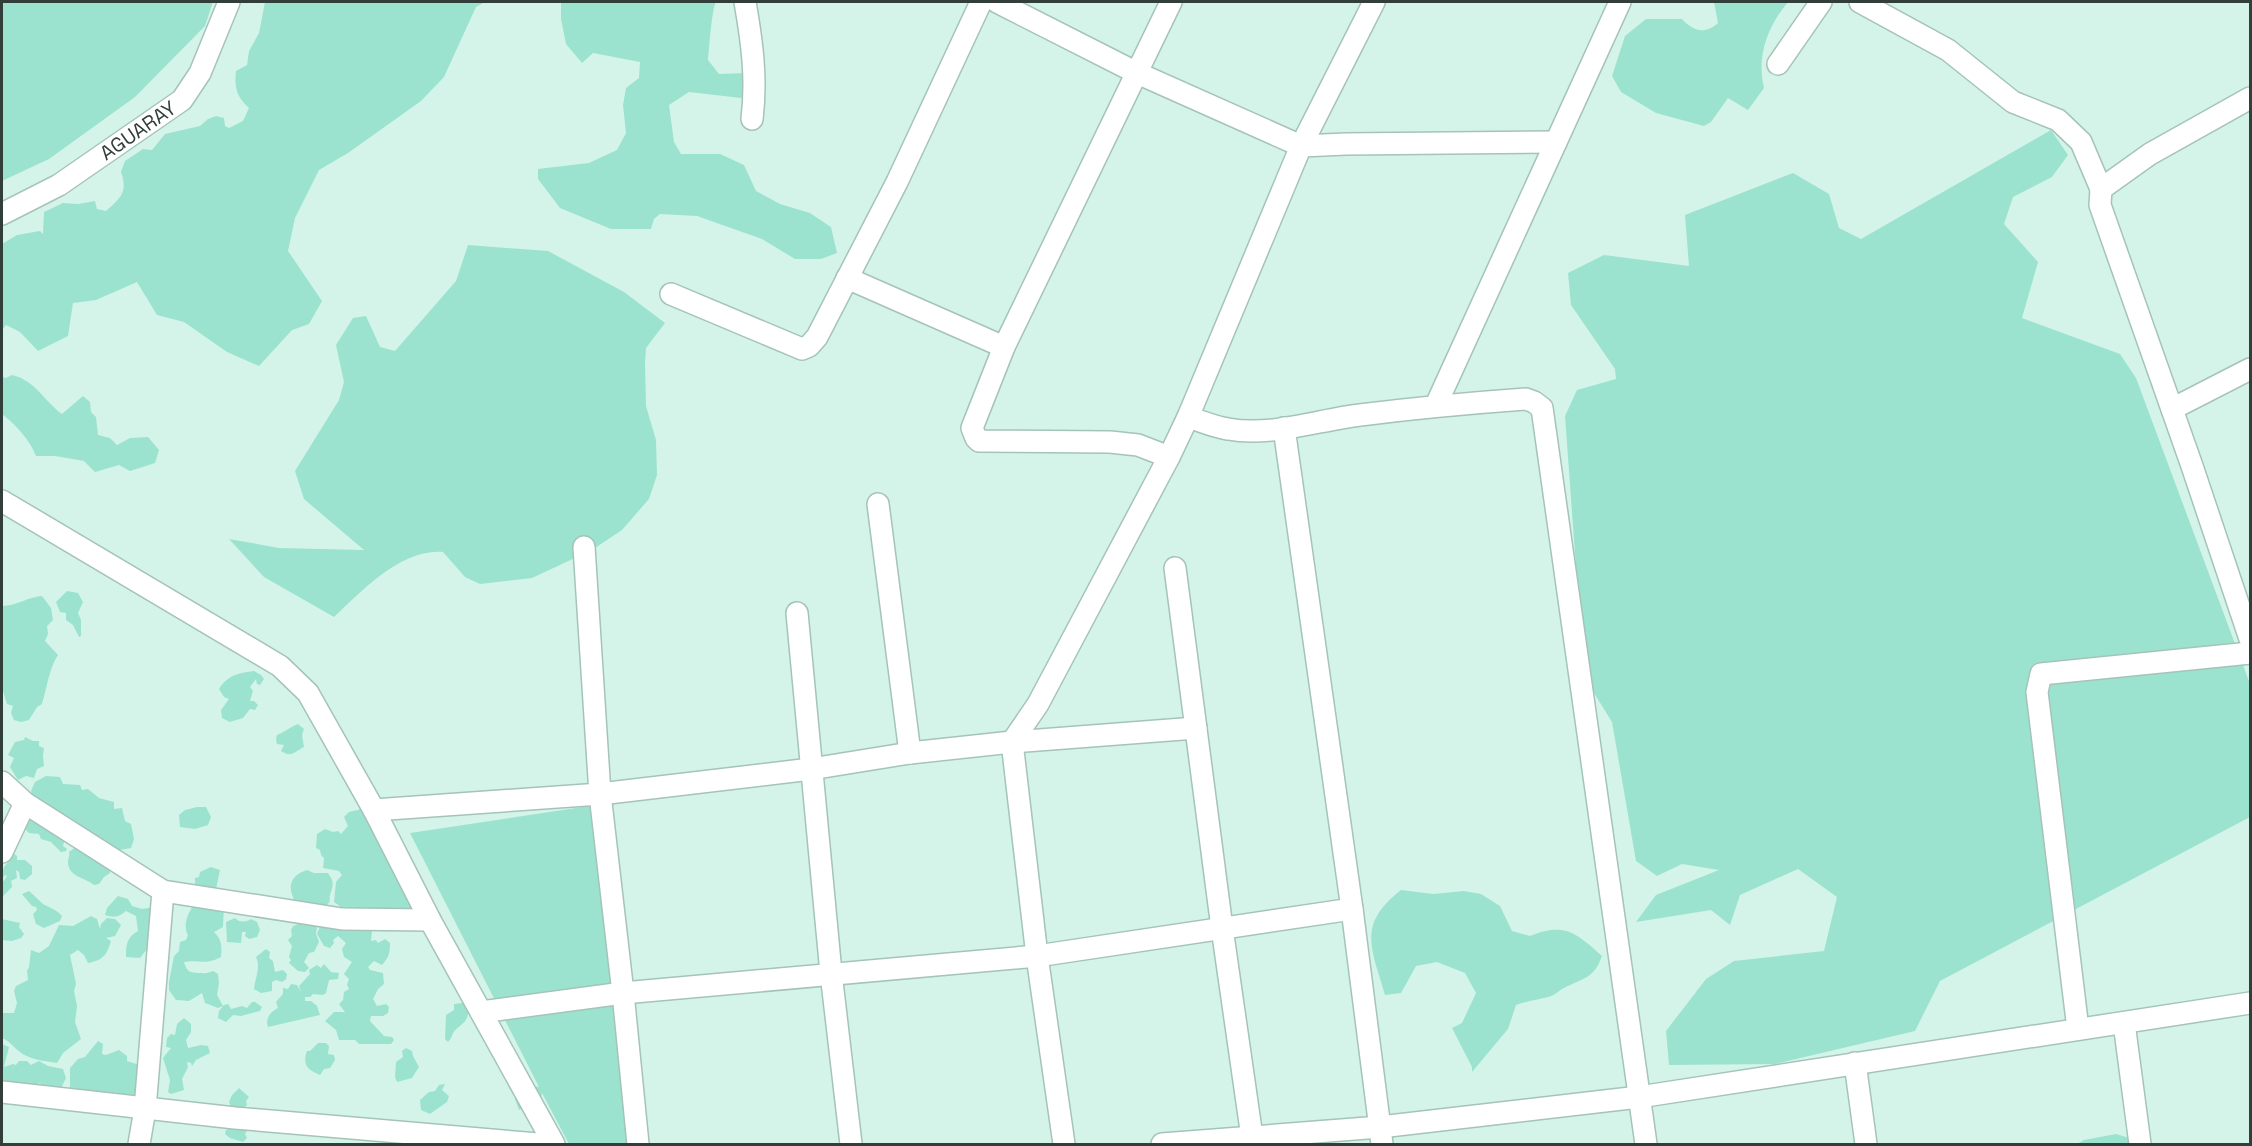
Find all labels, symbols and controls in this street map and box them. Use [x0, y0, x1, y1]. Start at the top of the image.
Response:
street label: AGUARAY [95, 95, 181, 166]

